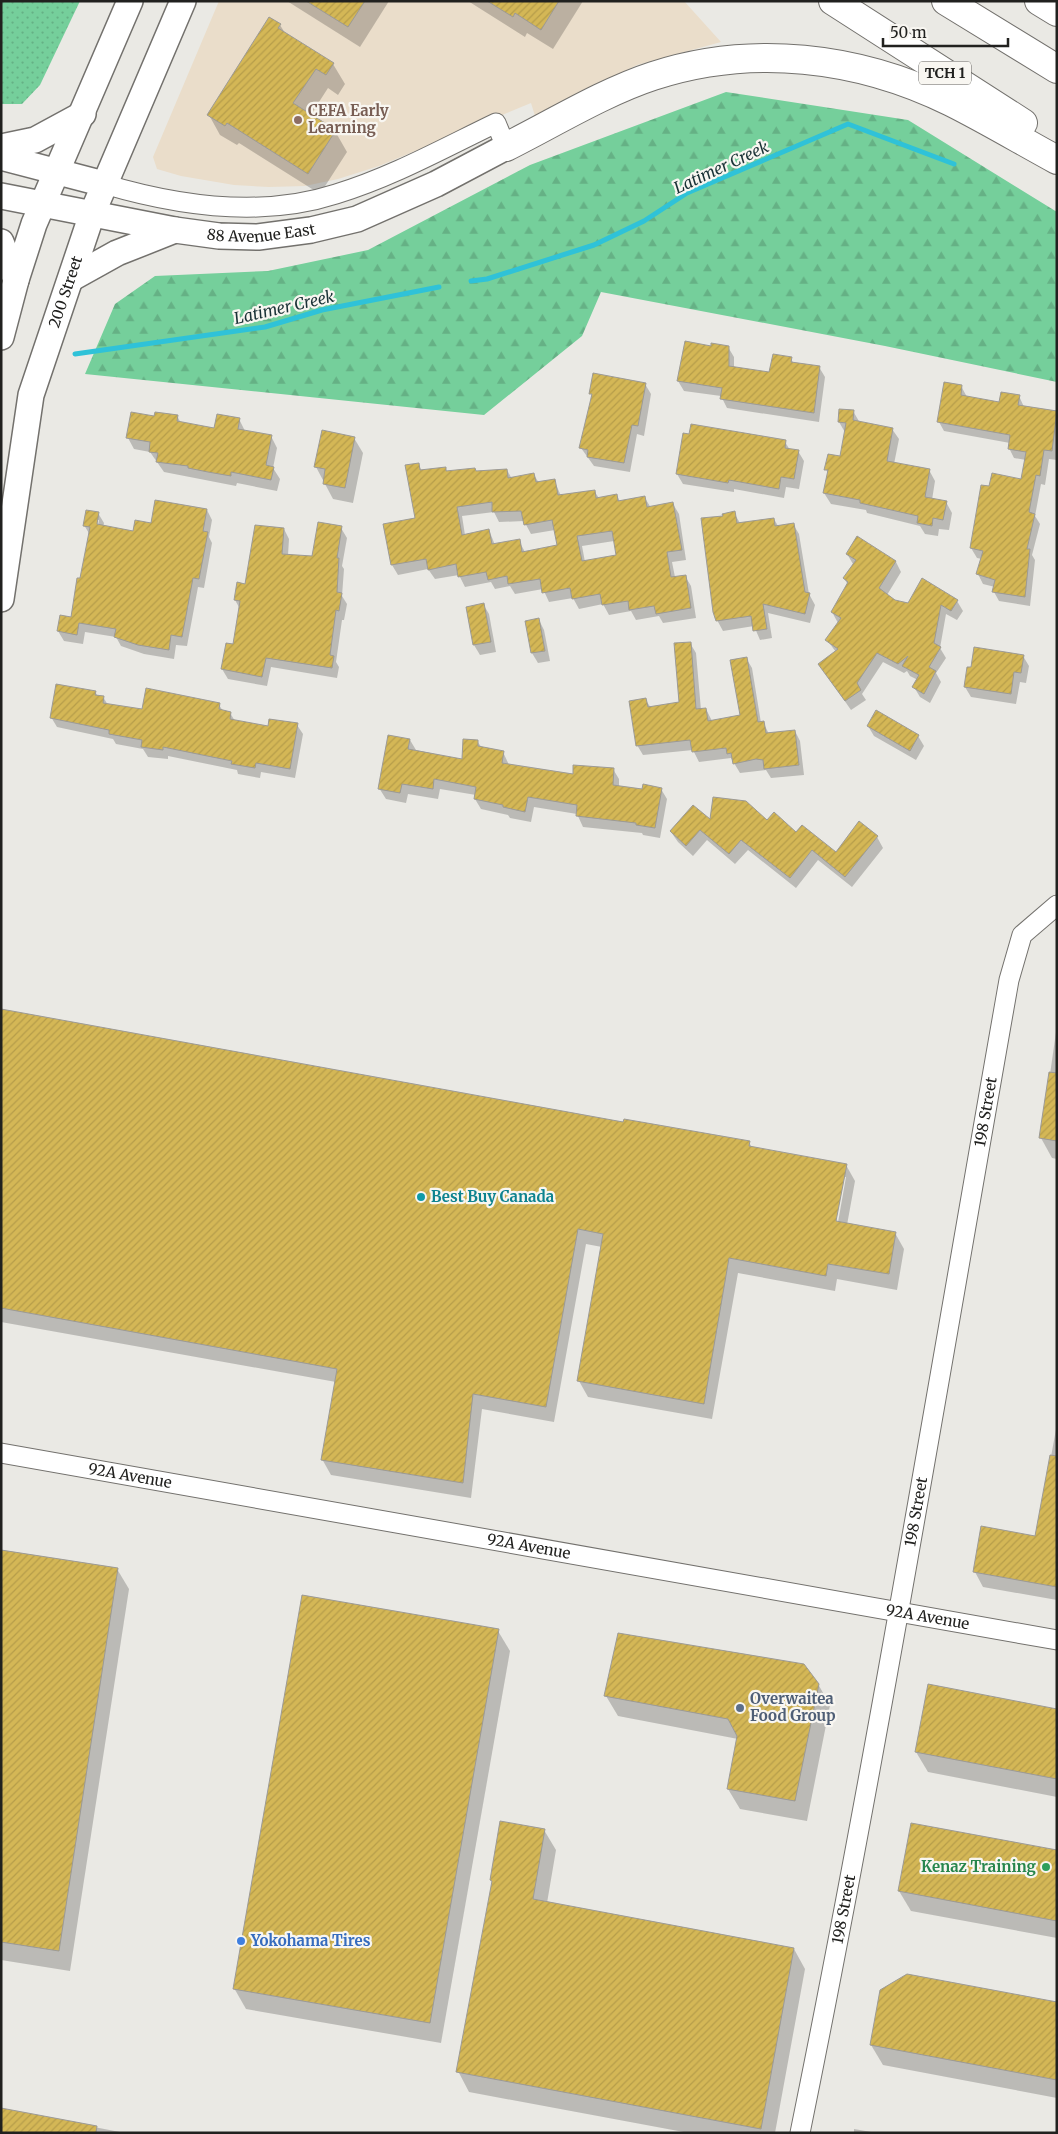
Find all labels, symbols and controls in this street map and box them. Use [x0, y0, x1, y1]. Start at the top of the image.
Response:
scale bar [883, 15, 1008, 47]
text: 50 m [890, 23, 927, 42]
road number: TCH 1 [919, 62, 971, 84]
place label: CEFA Early Learning [308, 101, 389, 137]
marker: CEFA Early Learning [292, 114, 304, 126]
water label: Latimer Creek [670, 136, 772, 198]
street label: 88 Avenue East [206, 219, 317, 246]
street label: 200 Street [44, 253, 86, 330]
water label: Latimer Creek [232, 286, 336, 328]
street label: 198 Street [970, 1075, 1001, 1148]
place label: Best Buy Canada [431, 1187, 555, 1206]
marker: Best Buy Canada [415, 1191, 427, 1203]
street label: 92A Avenue [87, 1459, 174, 1492]
street label: 198 Street [900, 1475, 931, 1548]
street label: 92A Avenue [486, 1529, 572, 1563]
street label: 92A Avenue [884, 1600, 971, 1633]
place label: Overwaitea Food Group [750, 1689, 836, 1725]
marker: Overwaitea Food Group [734, 1702, 746, 1714]
place label: Kenaz Training [921, 1857, 1037, 1876]
marker: Kenaz Training [1040, 1861, 1052, 1873]
street label: 198 Street [828, 1873, 859, 1946]
place label: Yokohama Tires [250, 1931, 371, 1950]
marker: Yokohama Tires [235, 1935, 247, 1947]

